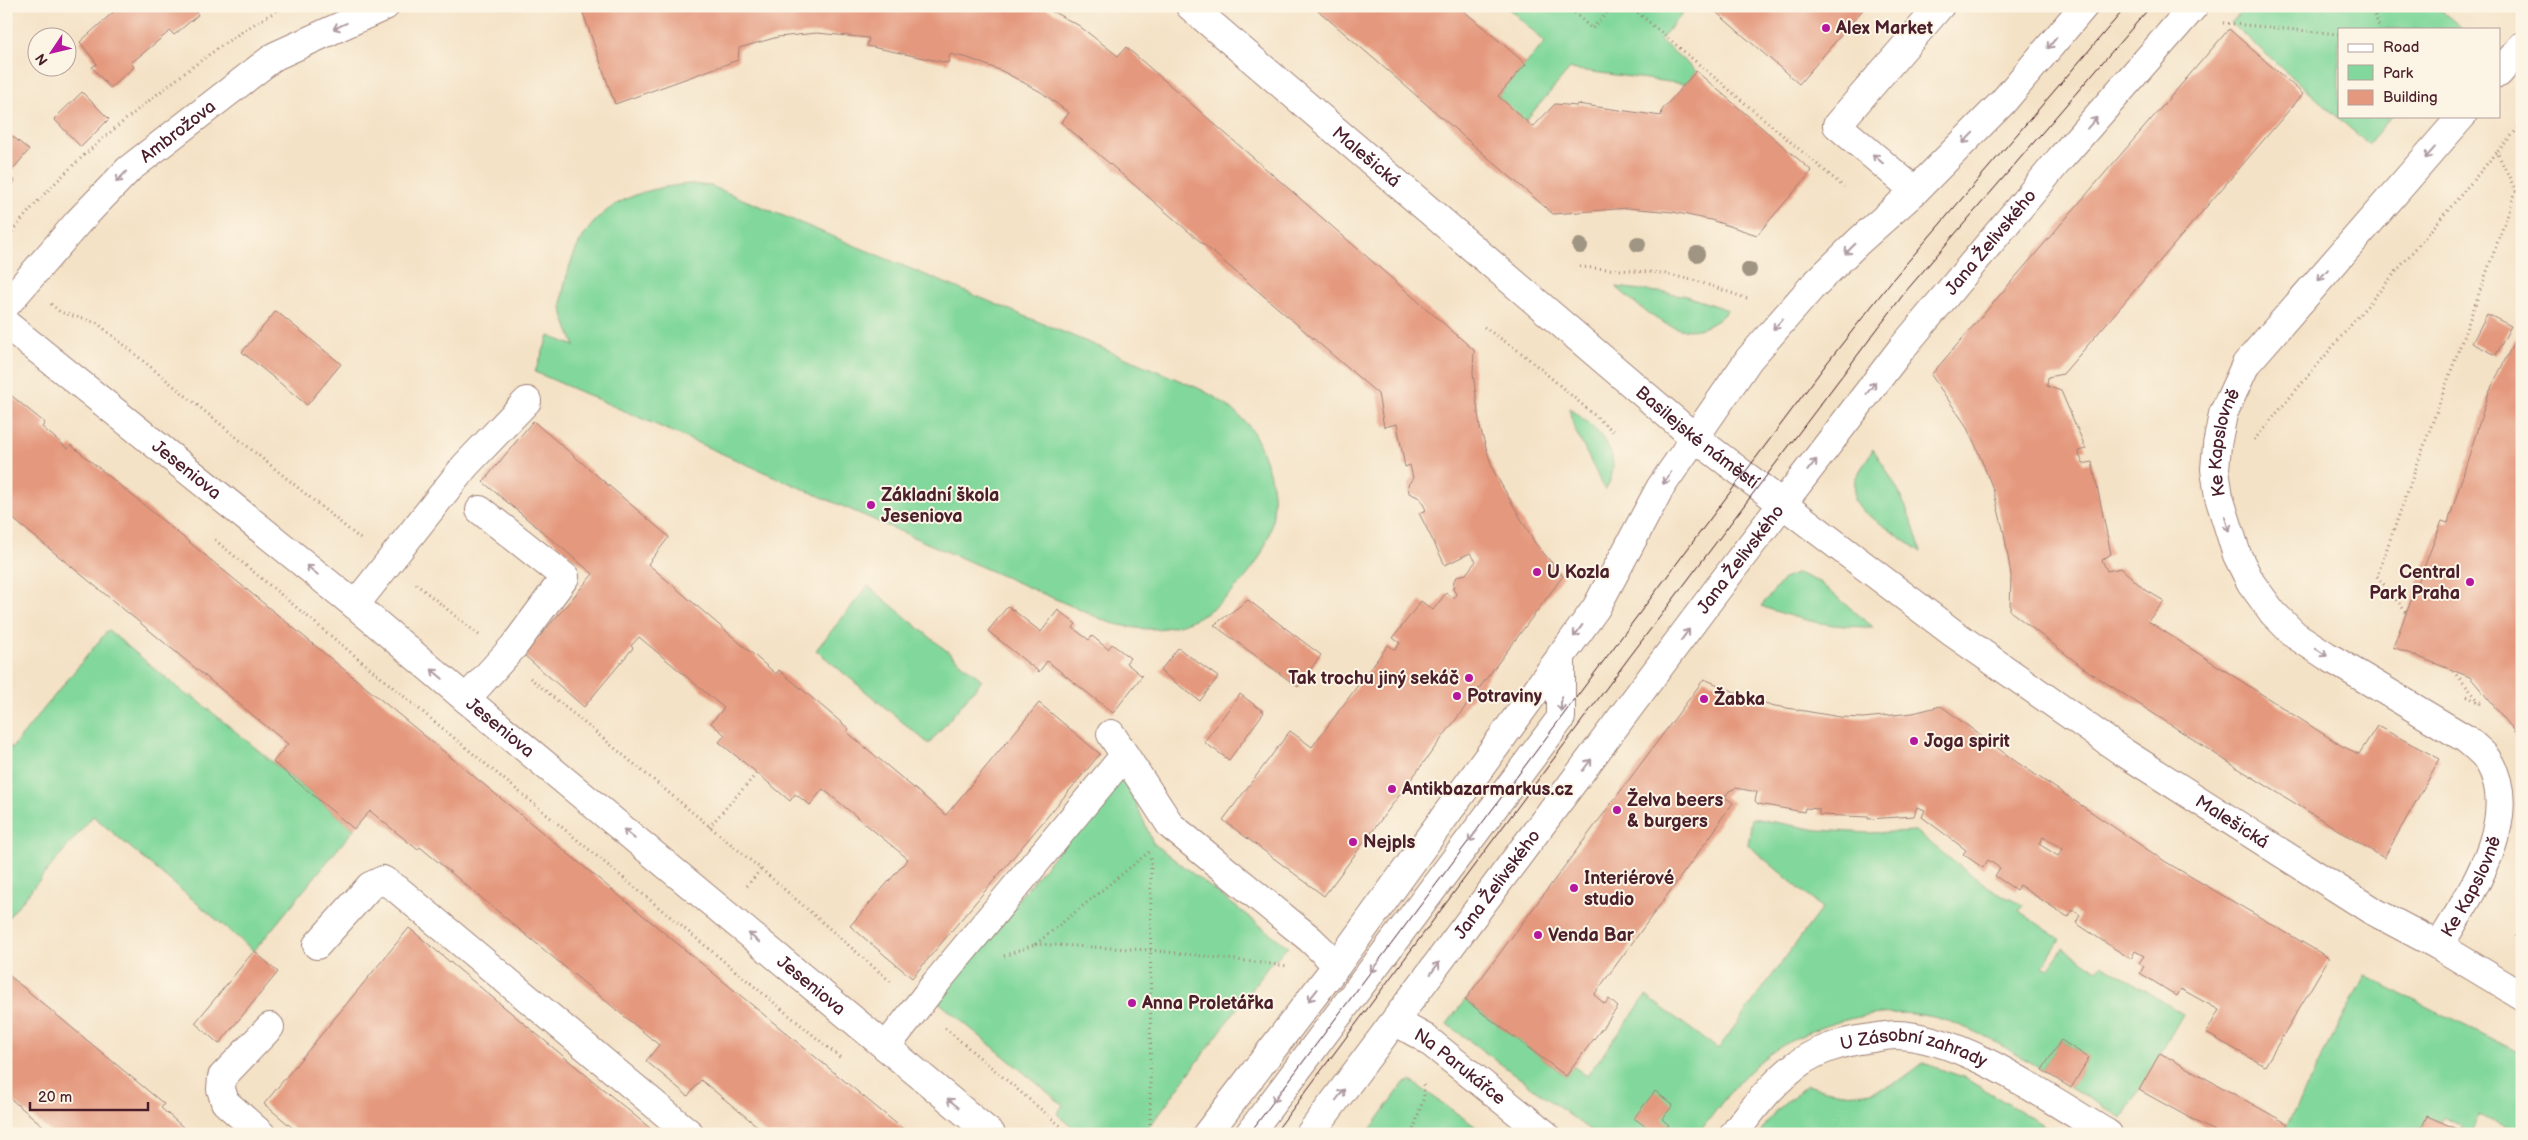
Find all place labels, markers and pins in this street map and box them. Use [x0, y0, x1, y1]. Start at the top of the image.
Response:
place label: Alex Market [1835, 18, 1933, 39]
marker: Alex Market [1820, 22, 1832, 34]
place label: Základní škola Jeseniova [881, 485, 999, 527]
marker: Základní škola Jeseniova [865, 499, 877, 511]
place label: U Kozla [1547, 562, 1610, 583]
place label: Central Park Praha [2369, 562, 2460, 604]
marker: U Kozla [1531, 566, 1543, 578]
marker: Central Park Praha [2464, 576, 2476, 588]
place label: Tak trochu jiný sekáč [1288, 668, 1459, 689]
marker: Tak trochu jiný sekáč [1463, 672, 1475, 684]
place label: Potraviny [1467, 686, 1543, 707]
place label: Žabka [1714, 687, 1765, 710]
marker: Potraviny [1451, 690, 1463, 702]
marker: Žabka [1698, 693, 1710, 705]
place label: Joga spirit [1924, 731, 2010, 752]
marker: Joga spirit [1908, 735, 1920, 747]
place label: Antikbazarmarkus.cz [1401, 779, 1573, 800]
marker: Antikbazarmarkus.cz [1386, 783, 1398, 795]
place label: Želva beers & burgers [1627, 788, 1723, 832]
marker: Želva beers & burgers [1611, 804, 1623, 816]
place label: Nejpls [1363, 832, 1416, 853]
marker: Nejpls [1347, 836, 1359, 848]
place label: Interiérové studio [1584, 868, 1674, 910]
marker: Interiérové studio [1568, 882, 1580, 894]
place label: Venda Bar [1548, 925, 1635, 946]
marker: Venda Bar [1532, 929, 1544, 941]
place label: Anna Proletářka [1141, 993, 1274, 1014]
marker: Anna Proletářka [1126, 997, 1138, 1009]

